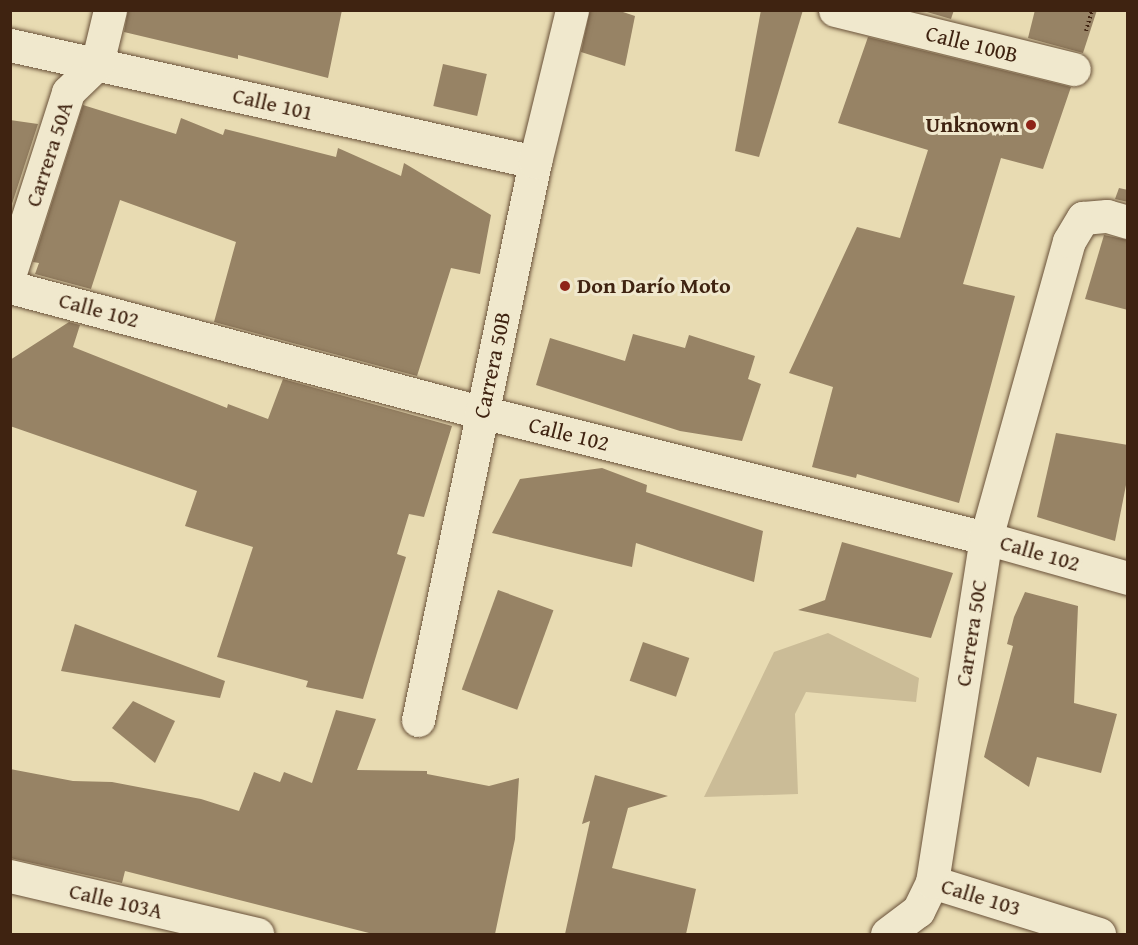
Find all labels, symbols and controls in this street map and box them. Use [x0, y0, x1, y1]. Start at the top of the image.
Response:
street label: Calle 100B [923, 20, 1021, 68]
street label: Calle 101 [230, 82, 316, 126]
street label: Carrera 50A [20, 98, 78, 210]
place label: Unknown [925, 112, 1019, 138]
marker: Unknown [1024, 118, 1038, 132]
place label: Don Darío Moto [577, 273, 731, 299]
marker: Don Darío Moto [558, 279, 572, 293]
street label: Calle 102 [56, 287, 142, 333]
street label: Carrera 50B [468, 309, 516, 421]
street label: Calle 102 [526, 411, 612, 457]
street label: Calle 102 [997, 529, 1083, 577]
street label: Carrera 50C [950, 578, 992, 688]
street label: Calle 103 [938, 872, 1024, 922]
street label: Calle 103A [67, 877, 165, 925]

